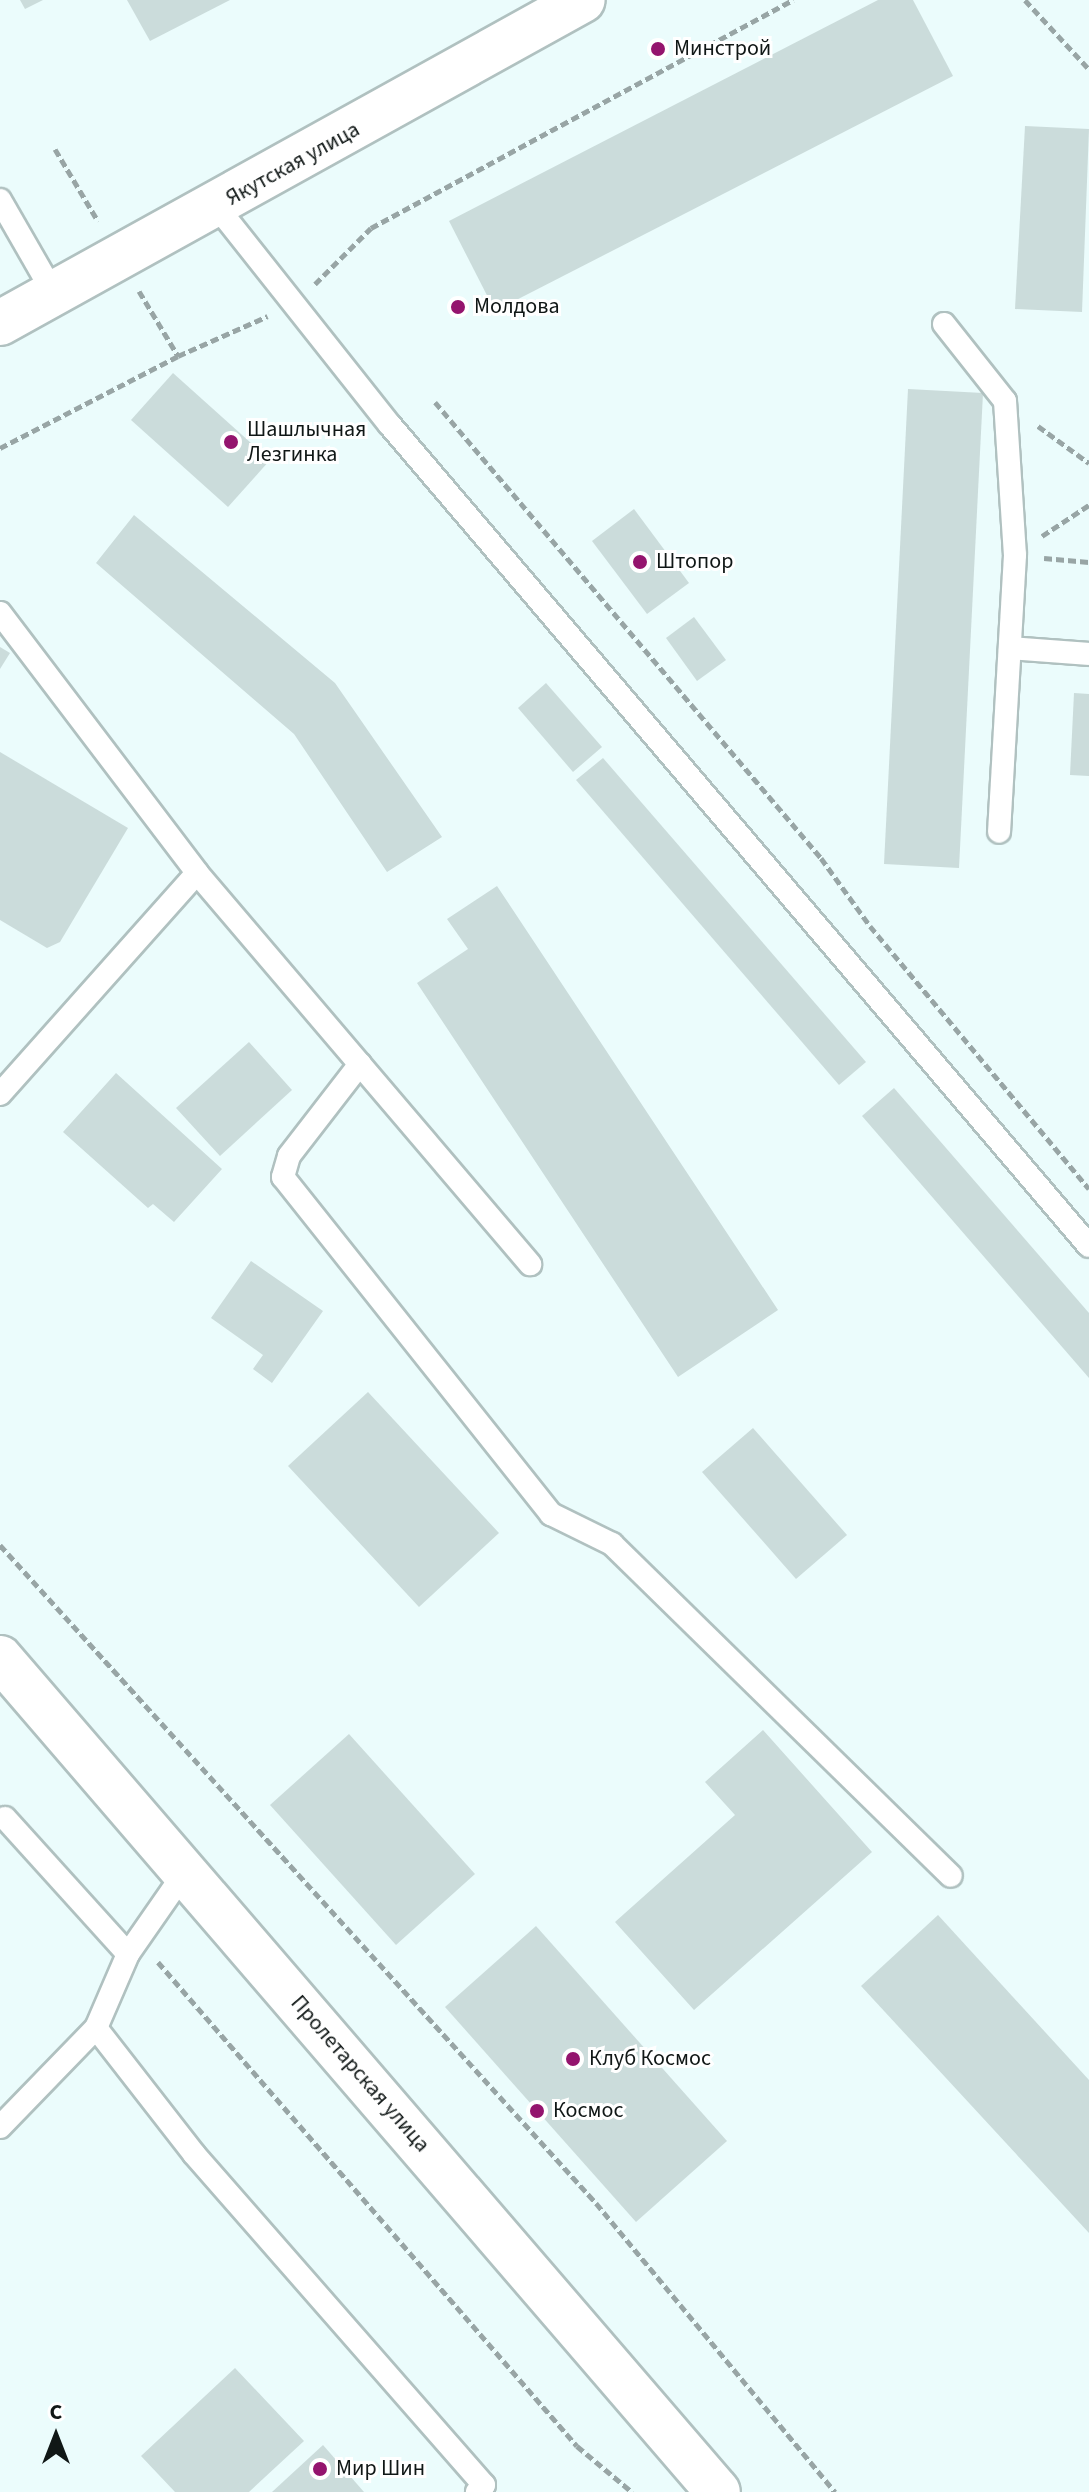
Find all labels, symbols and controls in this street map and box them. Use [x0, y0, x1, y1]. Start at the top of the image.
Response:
place label: Минстрой [674, 36, 771, 62]
marker: Минстрой [649, 40, 667, 58]
street label: Якутская улица [222, 116, 364, 212]
place label: Молдова [474, 294, 560, 320]
marker: Молдова [449, 298, 467, 316]
place label: Шашлычная Лезгинка [247, 416, 366, 468]
marker: Шашлычная Лезгинка [222, 433, 240, 451]
place label: Штопор [656, 549, 733, 575]
marker: Штопор [631, 553, 649, 571]
street label: Пролетарская улица [285, 1990, 435, 2158]
place label: Клуб Космос [589, 2046, 711, 2072]
marker: Клуб Космос [564, 2050, 582, 2068]
place label: Космос [553, 2098, 623, 2124]
marker: Космос [528, 2102, 546, 2120]
north arrow [16, 2396, 96, 2476]
text: С [50, 2396, 62, 2428]
place label: Мир Шин [336, 2456, 425, 2482]
marker: Мир Шин [311, 2460, 329, 2478]

